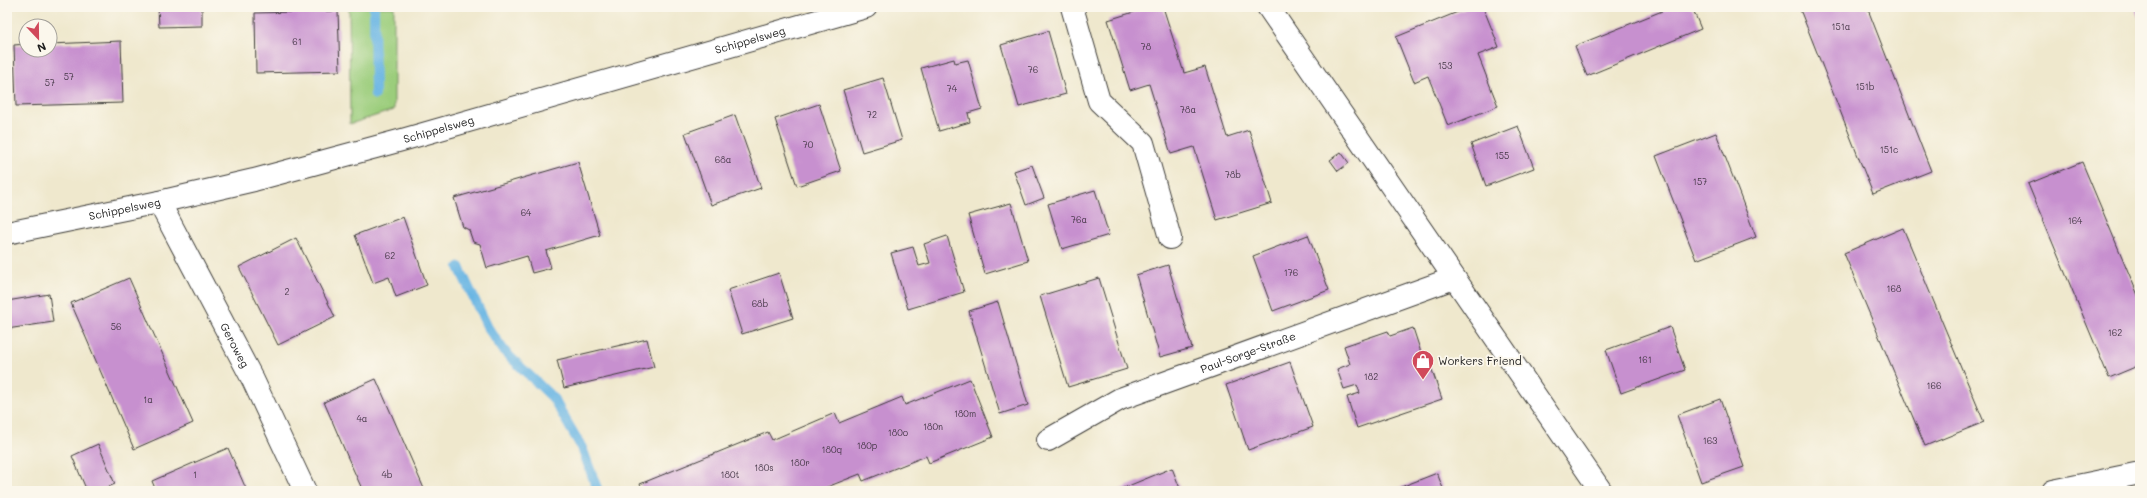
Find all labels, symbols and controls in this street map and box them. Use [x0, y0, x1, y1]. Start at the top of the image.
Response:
north arrow [18, 18, 58, 58]
house number: 151a [1832, 21, 1851, 32]
street label: Schippelsweg [713, 23, 787, 57]
house number: 61 [292, 36, 302, 47]
text: N [35, 39, 49, 56]
house number: 78 [1141, 41, 1152, 52]
house number: 153 [1438, 60, 1452, 71]
house number: 76 [1028, 64, 1038, 75]
house number: 57 [64, 71, 74, 82]
house number: 57 [45, 77, 55, 88]
house number: 151b [1855, 81, 1875, 92]
house number: 74 [947, 83, 958, 94]
house number: 78a [1180, 104, 1196, 115]
house number: 72 [867, 109, 877, 120]
street label: Schippelsweg [402, 112, 475, 146]
house number: 70 [803, 139, 814, 150]
house number: 151c [1880, 144, 1898, 155]
house number: 155 [1495, 150, 1509, 161]
house number: 68a [715, 154, 732, 165]
house number: 78b [1225, 169, 1241, 180]
house number: 157 [1693, 176, 1707, 187]
street label: Schippelsweg [87, 194, 162, 223]
house number: 64 [521, 207, 532, 218]
house number: 76a [1071, 214, 1087, 225]
house number: 164 [2068, 215, 2083, 226]
house number: 62 [385, 250, 395, 261]
house number: 176 [1284, 267, 1298, 278]
house number: 168 [1887, 283, 1902, 294]
house number: 2 [284, 286, 290, 297]
house number: 68b [752, 298, 769, 309]
street label: Geroweg [217, 320, 253, 370]
house number: 56 [111, 321, 121, 332]
house number: 162 [2108, 327, 2122, 338]
street label: Paul-Sorge-Straße [1198, 328, 1298, 376]
shop icon: Workers Friend [1410, 348, 1436, 381]
place label: Workers Friend [1438, 353, 1522, 368]
house number: 161 [1638, 354, 1652, 365]
house number: 182 [1364, 371, 1378, 382]
house number: 166 [1927, 380, 1941, 391]
house number: 1a [143, 394, 153, 405]
house number: 180m [954, 408, 976, 419]
house number: 4a [357, 413, 368, 424]
house number: 180n [923, 421, 943, 432]
house number: 180o [888, 427, 909, 438]
house number: 163 [1703, 435, 1717, 446]
house number: 180p [857, 440, 878, 451]
house number: 180q [822, 444, 843, 455]
house number: 180r [790, 457, 810, 468]
house number: 180s [754, 462, 774, 473]
house number: 1 [193, 469, 197, 480]
house number: 4b [381, 469, 393, 480]
house number: 180t [721, 469, 740, 480]

